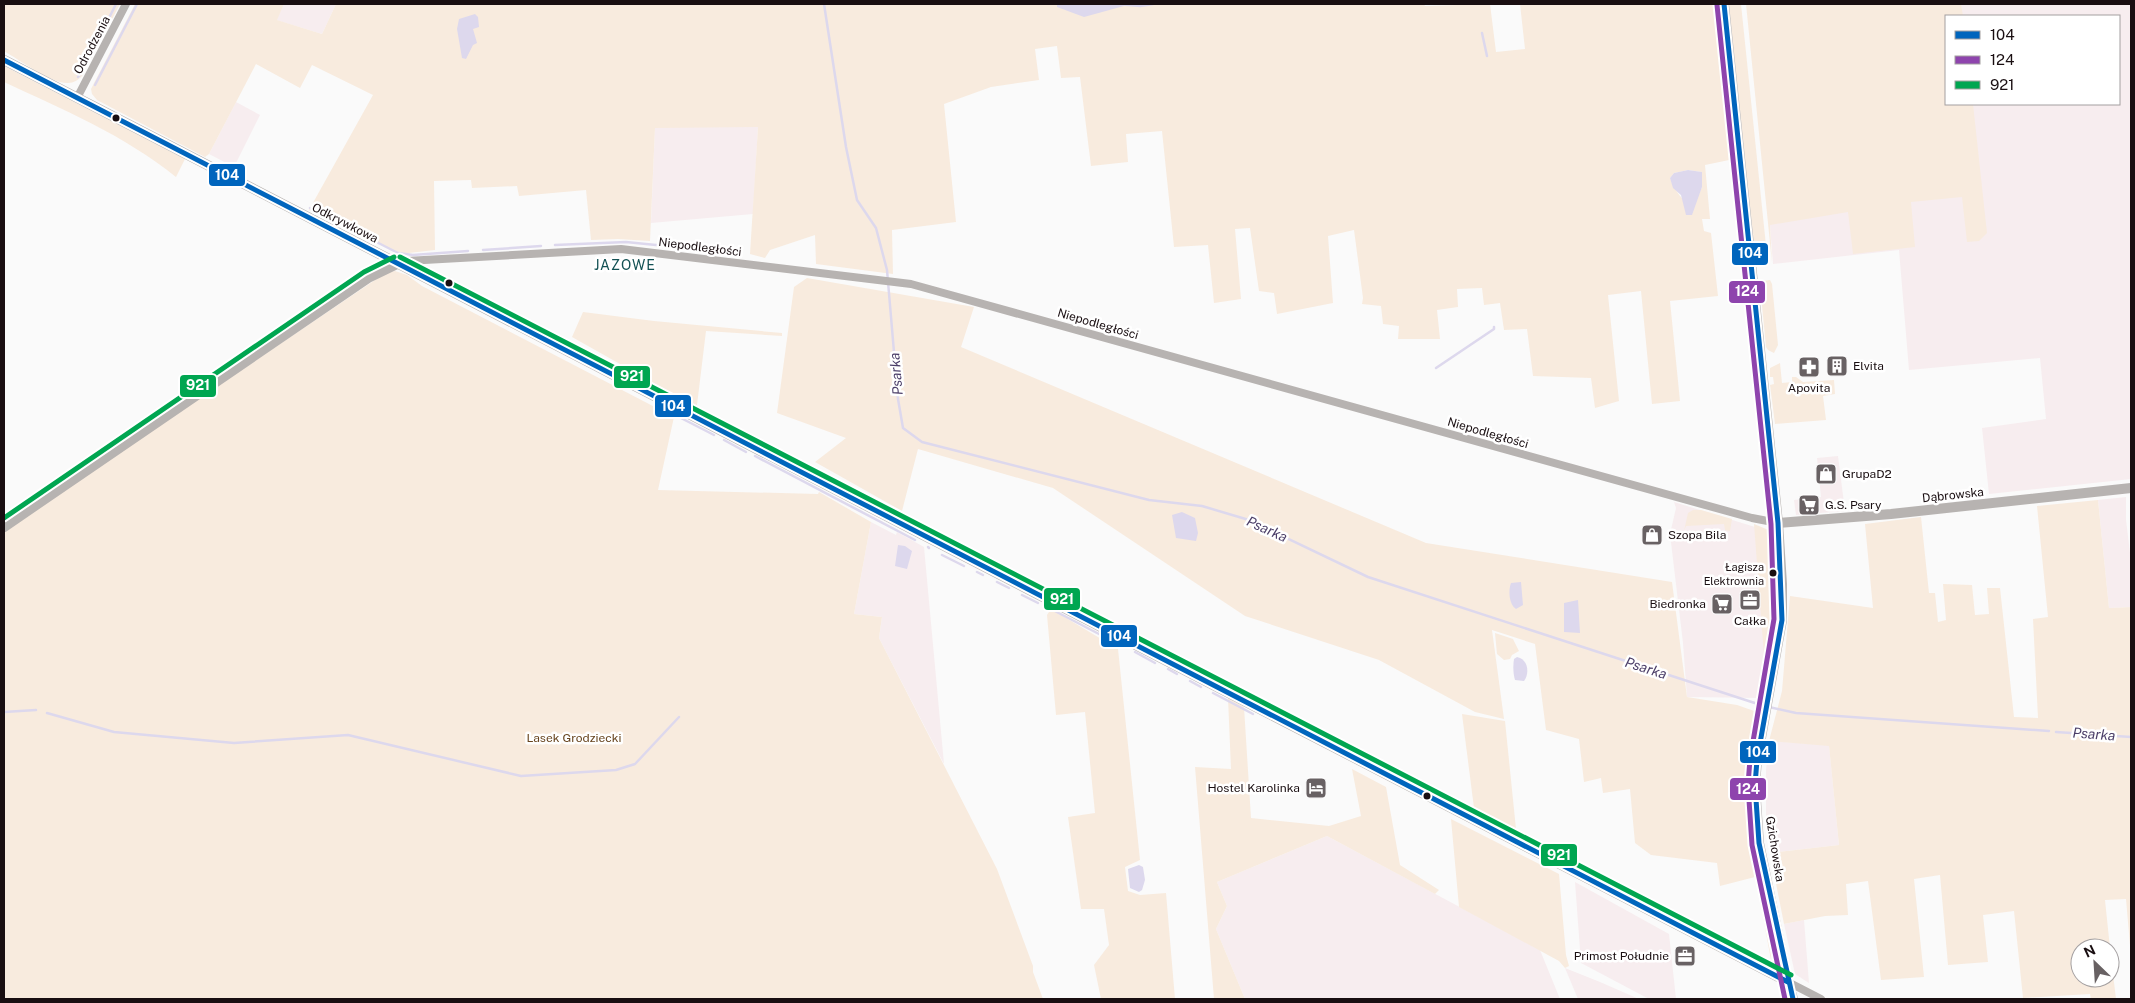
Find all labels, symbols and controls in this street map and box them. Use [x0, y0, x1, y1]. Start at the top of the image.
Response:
street label: Odrodzenia [71, 14, 113, 76]
legend [1945, 15, 2120, 105]
text: 104 [1990, 26, 2015, 43]
text: 124 [1990, 51, 2014, 68]
text: 921 [1990, 76, 2014, 93]
unlabelled marker [111, 113, 121, 123]
line badge: 104 [208, 163, 246, 187]
text: 104 [215, 167, 239, 183]
street label: Odkrywkowa [310, 200, 380, 246]
street label: Niepodległości [658, 235, 742, 259]
line badge: 104 [1731, 242, 1769, 266]
text: 104 [1738, 245, 1762, 261]
district label: JAZOWE [594, 257, 656, 273]
unlabelled marker [444, 278, 454, 288]
line badge: 124 [1728, 280, 1766, 304]
text: 124 [1735, 283, 1759, 299]
street label: Niepodległości [1056, 306, 1140, 342]
water label: Psarka [886, 352, 906, 396]
building icon: Elvita [1825, 354, 1849, 378]
pharmacy icon: Apovita [1797, 355, 1821, 379]
place label: Elvita [1853, 359, 1884, 373]
line badge: 921 [613, 365, 651, 389]
text: 921 [620, 368, 644, 384]
line badge: 921 [179, 374, 217, 398]
text: 921 [186, 377, 210, 393]
place label: Apovita [1788, 381, 1830, 395]
line badge: 104 [654, 394, 692, 418]
text: 104 [661, 398, 685, 414]
street label: Niepodległości [1446, 415, 1530, 451]
shop icon: GrupaD2 [1814, 462, 1838, 486]
place label: GrupaD2 [1842, 467, 1892, 481]
street label: Dąbrowska [1921, 485, 1985, 505]
supermarket icon: G.S. Psary [1797, 493, 1821, 517]
place label: G.S. Psary [1825, 498, 1882, 512]
water label: Psarka [1244, 513, 1290, 545]
shop icon: Szopa Bila [1640, 523, 1664, 547]
place label: Szopa Bila [1668, 528, 1726, 542]
place label: Łagisza Elektrownia [1704, 561, 1764, 587]
marker: Łagisza Elektrownia [1768, 568, 1778, 578]
line badge: 921 [1043, 587, 1081, 611]
office icon: Całka [1738, 588, 1762, 612]
text: 921 [1050, 591, 1074, 607]
supermarket icon: Biedronka [1710, 592, 1734, 616]
place label: Biedronka [1649, 597, 1706, 611]
place label: Całka [1734, 614, 1766, 628]
line badge: 104 [1100, 624, 1138, 648]
text: 104 [1107, 628, 1131, 644]
water label: Psarka [1623, 654, 1669, 682]
water label: Psarka [2072, 725, 2116, 743]
park label: Lasek Grodziecki [527, 731, 621, 745]
line badge: 104 [1739, 740, 1777, 764]
text: 104 [1746, 744, 1770, 760]
hotel icon: Hostel Karolinka [1304, 776, 1328, 800]
line badge: 124 [1729, 777, 1767, 801]
place label: Hostel Karolinka [1207, 781, 1300, 795]
text: 124 [1736, 781, 1760, 797]
unlabelled marker [1422, 791, 1432, 801]
street label: Gzichowska [1763, 815, 1787, 883]
line badge: 921 [1540, 843, 1578, 867]
text: 921 [1547, 847, 1571, 863]
north arrow [2070, 938, 2120, 988]
text: N [2081, 942, 2098, 961]
office icon: Primost Południe [1673, 944, 1697, 968]
place label: Primost Południe [1574, 949, 1669, 963]

